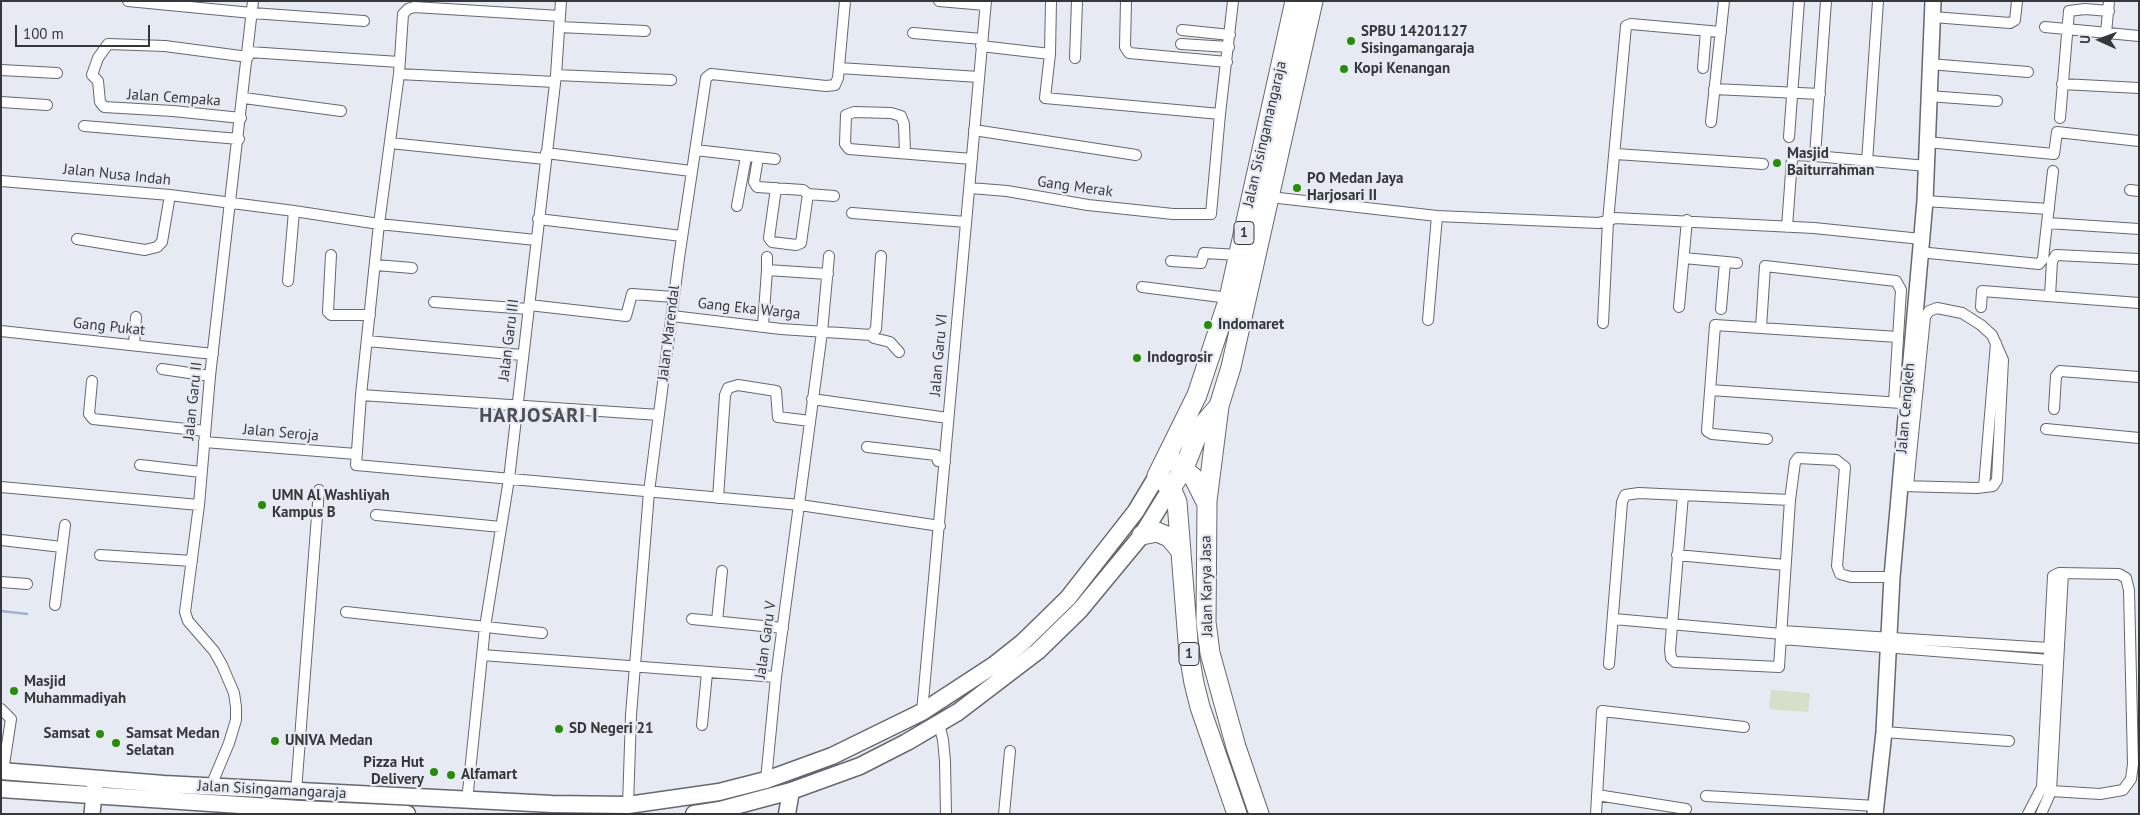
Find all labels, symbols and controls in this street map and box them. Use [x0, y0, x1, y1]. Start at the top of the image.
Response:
scale bar [18, 15, 152, 47]
north arrow [2075, 15, 2125, 65]
place label: SPBU 14201127 Sisingamangaraja [1361, 23, 1474, 58]
text: 100 m [23, 24, 64, 43]
marker: SPBU 14201127 Sisingamangaraja [1345, 35, 1357, 47]
text: U [2076, 35, 2094, 44]
street label: Jalan Sisingamangaraja [1239, 59, 1291, 209]
place label: Kopi Kenangan [1354, 60, 1450, 78]
marker: Kopi Kenangan [1338, 63, 1350, 75]
street label: Jalan Cempaka [127, 86, 221, 110]
place label: Masjid Baiturrahman [1787, 145, 1874, 180]
marker: Masjid Baiturrahman [1771, 157, 1783, 169]
street label: Jalan Nusa Indah [62, 160, 172, 190]
place label: PO Medan Jaya Harjosari II [1307, 170, 1403, 205]
street label: Gang Merak [1036, 173, 1114, 201]
marker: PO Medan Jaya Harjosari II [1291, 182, 1303, 194]
road number: 1 [1234, 222, 1254, 244]
street label: Jalan Marendal [654, 284, 684, 382]
street label: Gang Eka Warga [697, 295, 801, 323]
street label: Jalan Garu III [495, 298, 523, 382]
street label: Jalan Garu VI [926, 313, 952, 397]
street label: Gang Pukat [72, 314, 146, 340]
place label: Indomaret [1218, 316, 1284, 334]
marker: Indomaret [1202, 319, 1214, 331]
place label: Indogrosir [1147, 349, 1213, 367]
marker: Indogrosir [1131, 352, 1143, 364]
street label: Jalan Garu II [180, 361, 206, 441]
street label: Jalan Cengkeh [1893, 362, 1919, 454]
district label: HARJOSARI I [478, 404, 600, 428]
street label: Jalan Seroja [242, 421, 320, 445]
place label: UMN Al Washliyah Kampus B [272, 487, 390, 522]
marker: UMN Al Washliyah Kampus B [256, 499, 268, 511]
street label: Jalan Karya Jasa [1197, 535, 1217, 637]
street label: Jalan Garu V [752, 600, 780, 680]
road number: 1 [1179, 642, 1199, 666]
place label: Masjid Muhammadiyah [24, 673, 126, 708]
marker: Masjid Muhammadiyah [8, 685, 20, 697]
place label: SD Negeri 21 [569, 720, 654, 738]
marker: SD Negeri 21 [553, 723, 565, 735]
place label: Samsat [44, 725, 90, 743]
place label: Samsat Medan Selatan [126, 725, 220, 760]
marker: Samsat [94, 728, 106, 740]
place label: UNIVA Medan [285, 732, 373, 750]
marker: UNIVA Medan [269, 735, 281, 747]
marker: Samsat Medan Selatan [110, 737, 122, 749]
place label: Pizza Hut Delivery [363, 754, 424, 789]
marker: Pizza Hut Delivery [428, 766, 440, 778]
place label: Alfamart [461, 766, 517, 784]
marker: Alfamart [445, 769, 457, 781]
street label: Jalan Sisingamangaraja [197, 777, 347, 803]

